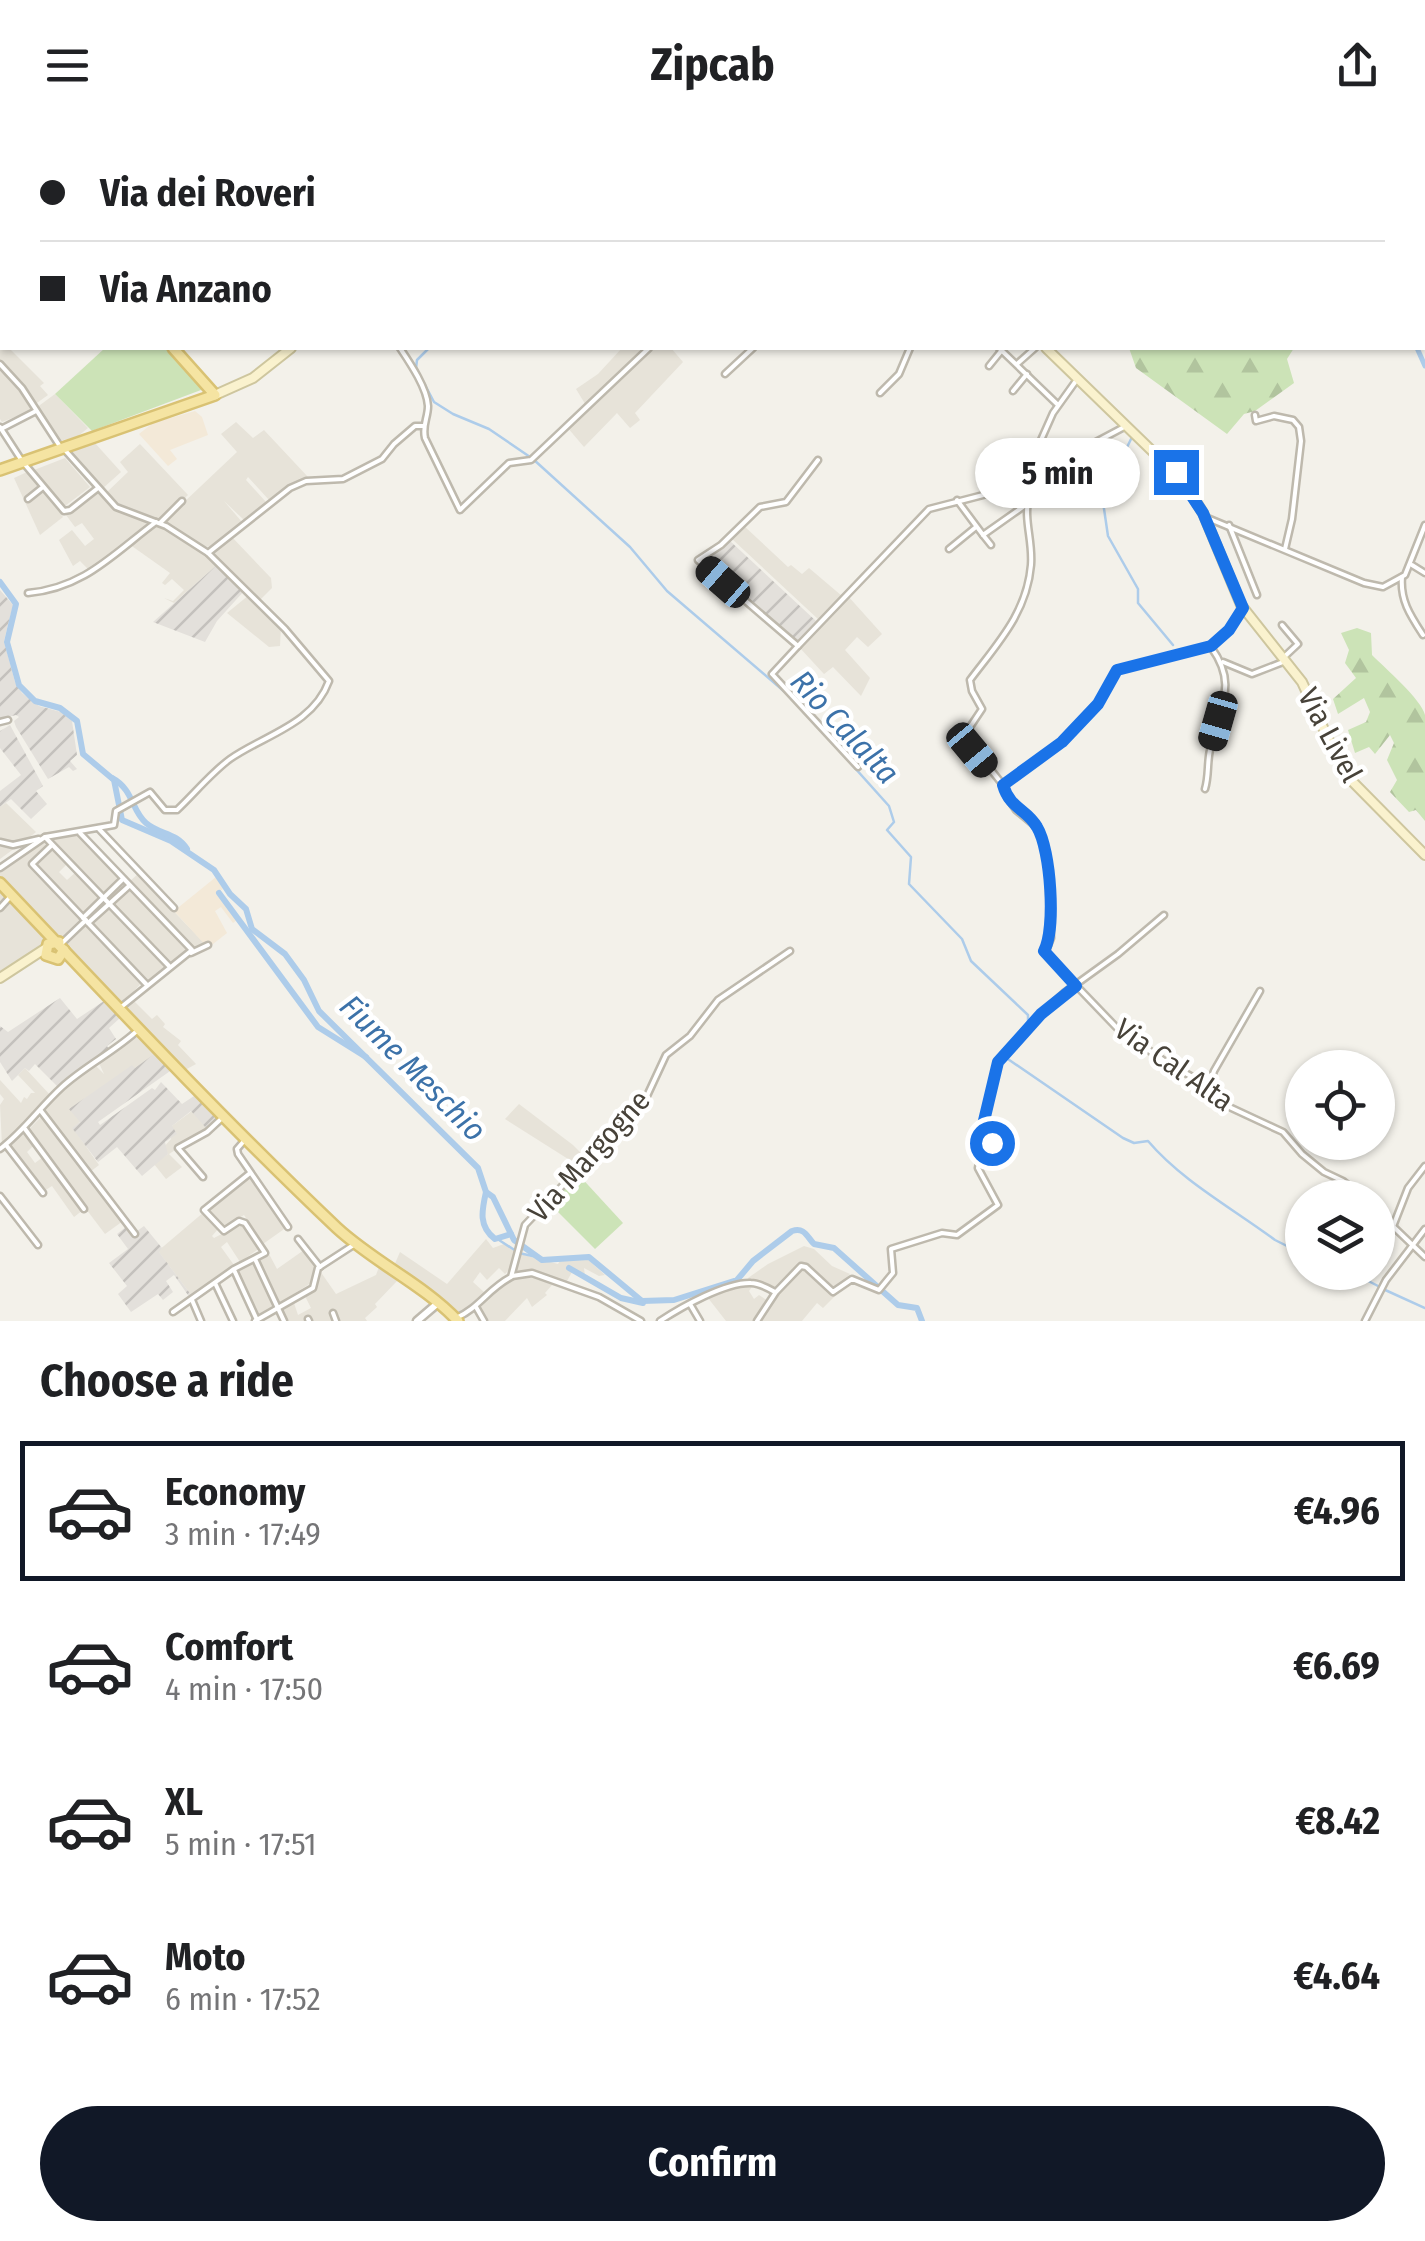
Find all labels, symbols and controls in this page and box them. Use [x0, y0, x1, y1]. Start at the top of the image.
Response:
icon: menu [40, 38, 95, 93]
text: Zipcab [650, 38, 775, 92]
icon: share [1330, 38, 1385, 93]
text: Via dei Roveri [100, 170, 316, 216]
text: Via Anzano [100, 266, 272, 312]
callout: 5 min [976, 437, 1141, 507]
route end [1154, 450, 1199, 495]
text: 5 min [1022, 454, 1093, 492]
car [691, 551, 755, 613]
water label: Rio Calalta [783, 662, 907, 792]
street label: Via Livel [1290, 682, 1370, 788]
car [1195, 688, 1241, 754]
car [941, 717, 1003, 783]
water label: Fiume Meschio [332, 987, 494, 1149]
street label: Via Cal Alta [1108, 1011, 1240, 1119]
map controls [1285, 1050, 1395, 1290]
button: locate [1285, 1050, 1395, 1160]
street label: Via Margogne [520, 1083, 658, 1229]
route start [970, 1121, 1015, 1166]
button: layers [1285, 1180, 1395, 1290]
text: Choose a ride [40, 1354, 294, 1408]
icon: car [45, 1466, 135, 1556]
text: Economy [165, 1469, 305, 1515]
text: €4.96 [1294, 1488, 1380, 1534]
text: 3 min · 17:49 [165, 1515, 321, 1553]
icon: car [45, 1621, 135, 1711]
text: Comfort [165, 1624, 293, 1670]
text: €6.69 [1293, 1643, 1380, 1689]
text: 4 min · 17:50 [165, 1670, 323, 1708]
icon: car [45, 1776, 135, 1866]
text: XL [165, 1779, 203, 1825]
text: €8.42 [1296, 1798, 1380, 1844]
text: 5 min · 17:51 [165, 1825, 317, 1863]
icon: car [45, 1931, 135, 2021]
text: Moto [165, 1934, 246, 1980]
text: €4.64 [1294, 1953, 1380, 1999]
text: 6 min · 17:52 [165, 1980, 321, 2018]
button: Confirm [40, 2106, 1385, 2221]

